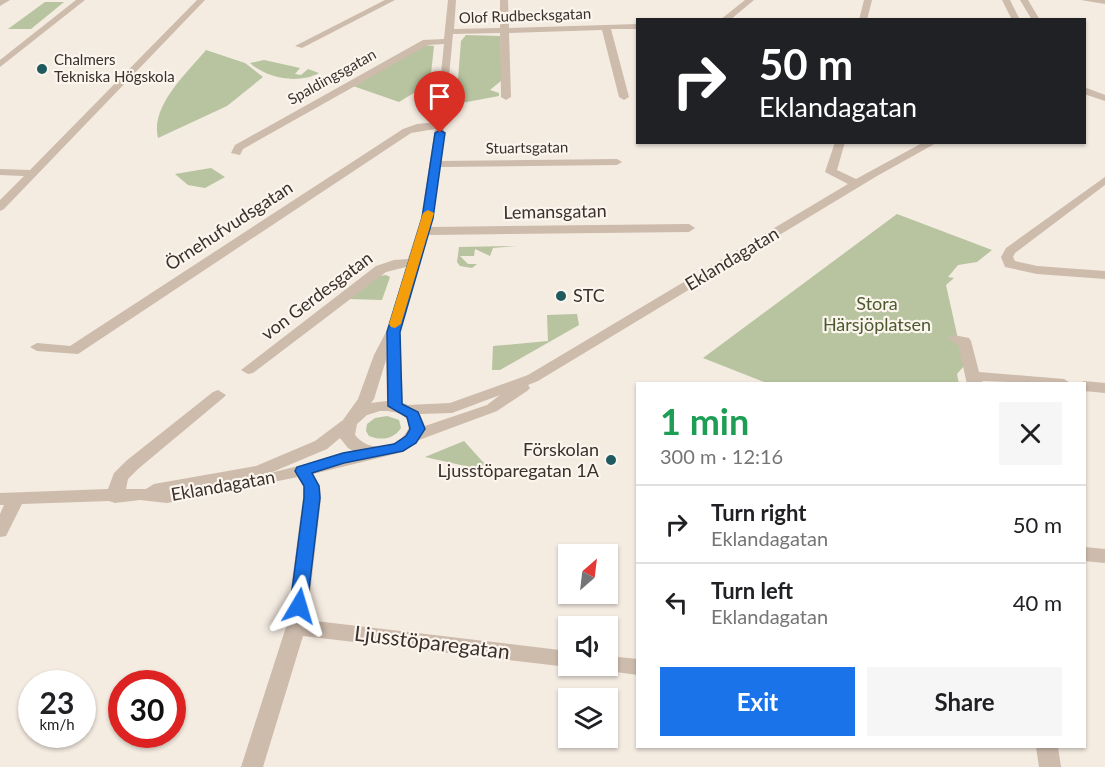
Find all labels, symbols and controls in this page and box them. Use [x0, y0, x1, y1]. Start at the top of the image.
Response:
street label: Olof Rudbecksgatan [459, 4, 591, 26]
text: 50 m [759, 39, 853, 89]
icon: right [660, 42, 738, 120]
street label: Spaldingsgatan [284, 44, 379, 108]
place label: Chalmers Tekniska Högskola [54, 50, 175, 85]
marker: Chalmers Tekniska Högskola [35, 62, 49, 76]
pin [414, 71, 465, 133]
icon: arrive [423, 80, 456, 113]
text: Eklandagatan [759, 90, 917, 123]
street label: Stuartsgatan [486, 137, 568, 157]
street label: Örnehufvudsgatan [161, 176, 296, 275]
street label: Lemansgatan [503, 199, 607, 223]
street label: Eklandagatan [681, 222, 782, 295]
street label: von Gerdesgatan [256, 246, 376, 344]
place label: STC [573, 284, 605, 306]
marker: STC [554, 289, 568, 303]
park label: Stora Härsjöplatsen [823, 292, 931, 335]
text: 1 min [660, 399, 749, 443]
button: close [999, 402, 1062, 465]
place label: Förskolan Ljusstöparegatan 1A [438, 438, 600, 481]
text: 300 m · 12:16 [660, 444, 783, 468]
marker: Förskolan Ljusstöparegatan 1A [604, 453, 618, 467]
street label: Eklandagatan [169, 465, 277, 505]
text: Turn right [711, 499, 806, 526]
icon: right [660, 508, 693, 541]
text: 50 m [1013, 511, 1062, 538]
text: Eklandagatan [711, 526, 828, 550]
north arrow [558, 544, 618, 604]
map controls [558, 544, 618, 748]
position arrow [267, 574, 331, 638]
text: Turn left [711, 577, 793, 604]
icon: left [660, 586, 693, 619]
text: 40 m [1013, 589, 1062, 616]
text: Eklandagatan [711, 604, 828, 628]
button: sound [558, 616, 618, 676]
street label: Ljusstöparegatan [353, 620, 511, 663]
button: Exit [660, 667, 855, 736]
button: Share [867, 667, 1062, 736]
speed limit sign: 30 [108, 670, 186, 748]
text: 23 [40, 684, 74, 720]
button: layers [558, 688, 618, 748]
text: km/h [39, 715, 75, 733]

